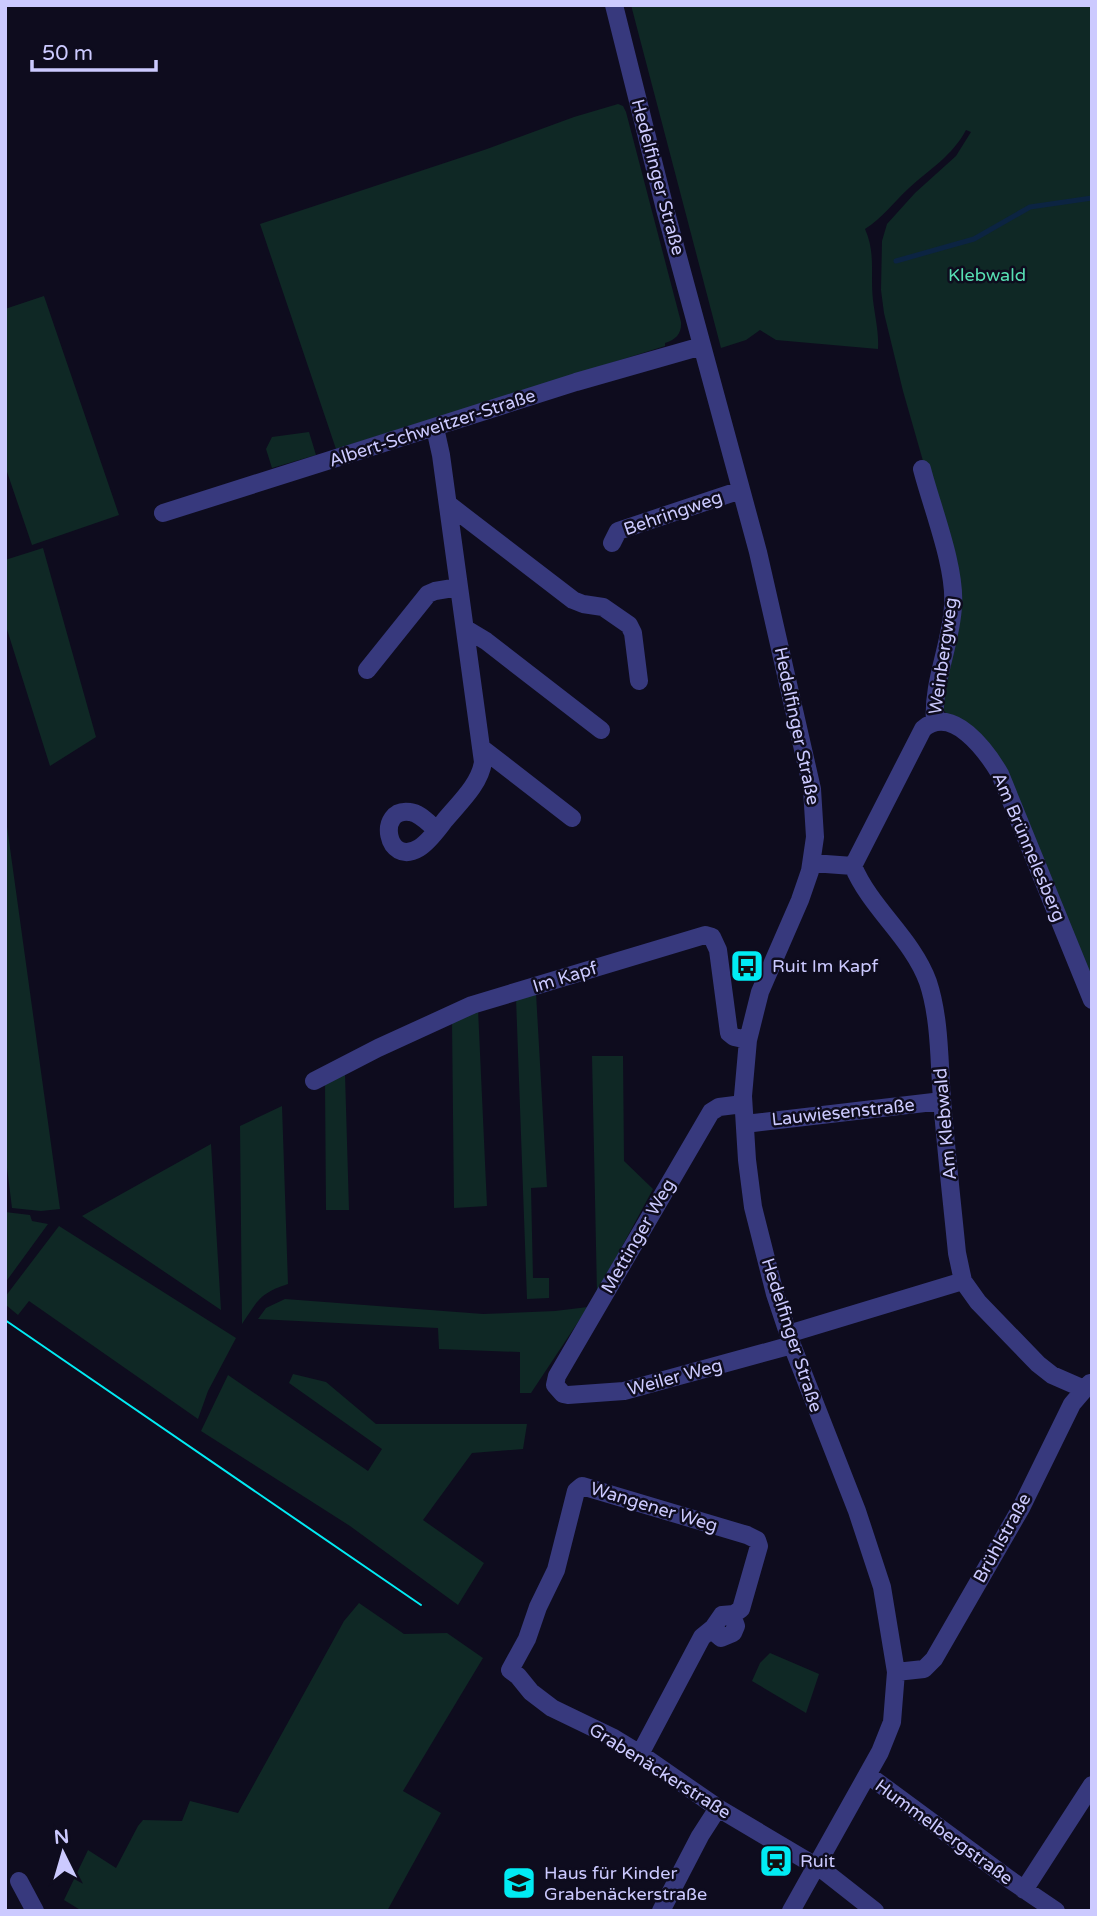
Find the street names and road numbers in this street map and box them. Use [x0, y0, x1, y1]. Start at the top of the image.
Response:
street label: Hedelfinger Straße [627, 96, 689, 258]
street label: Albert-Schweitzer-Straße [326, 384, 538, 472]
street label: Behringweg [621, 486, 725, 540]
street label: Weinbergweg [924, 596, 962, 716]
street label: Hedelfinger Straße [770, 645, 824, 807]
street label: Am Brünnelesberg [988, 769, 1070, 925]
street label: Im Kapf [530, 957, 600, 997]
street label: Am Klebwald [929, 1067, 961, 1181]
street label: Lauwiesenstraße [770, 1094, 916, 1130]
street label: Mettinger Weg [596, 1175, 680, 1297]
street label: Hedelfinger Straße [757, 1255, 827, 1415]
street label: Weiler Weg [625, 1354, 725, 1400]
street label: Wangener Weg [588, 1477, 720, 1537]
street label: Brühlstraße [968, 1489, 1036, 1587]
street label: Grabenäckerstraße [585, 1718, 735, 1824]
street label: Hummelbergstraße [871, 1775, 1017, 1889]

